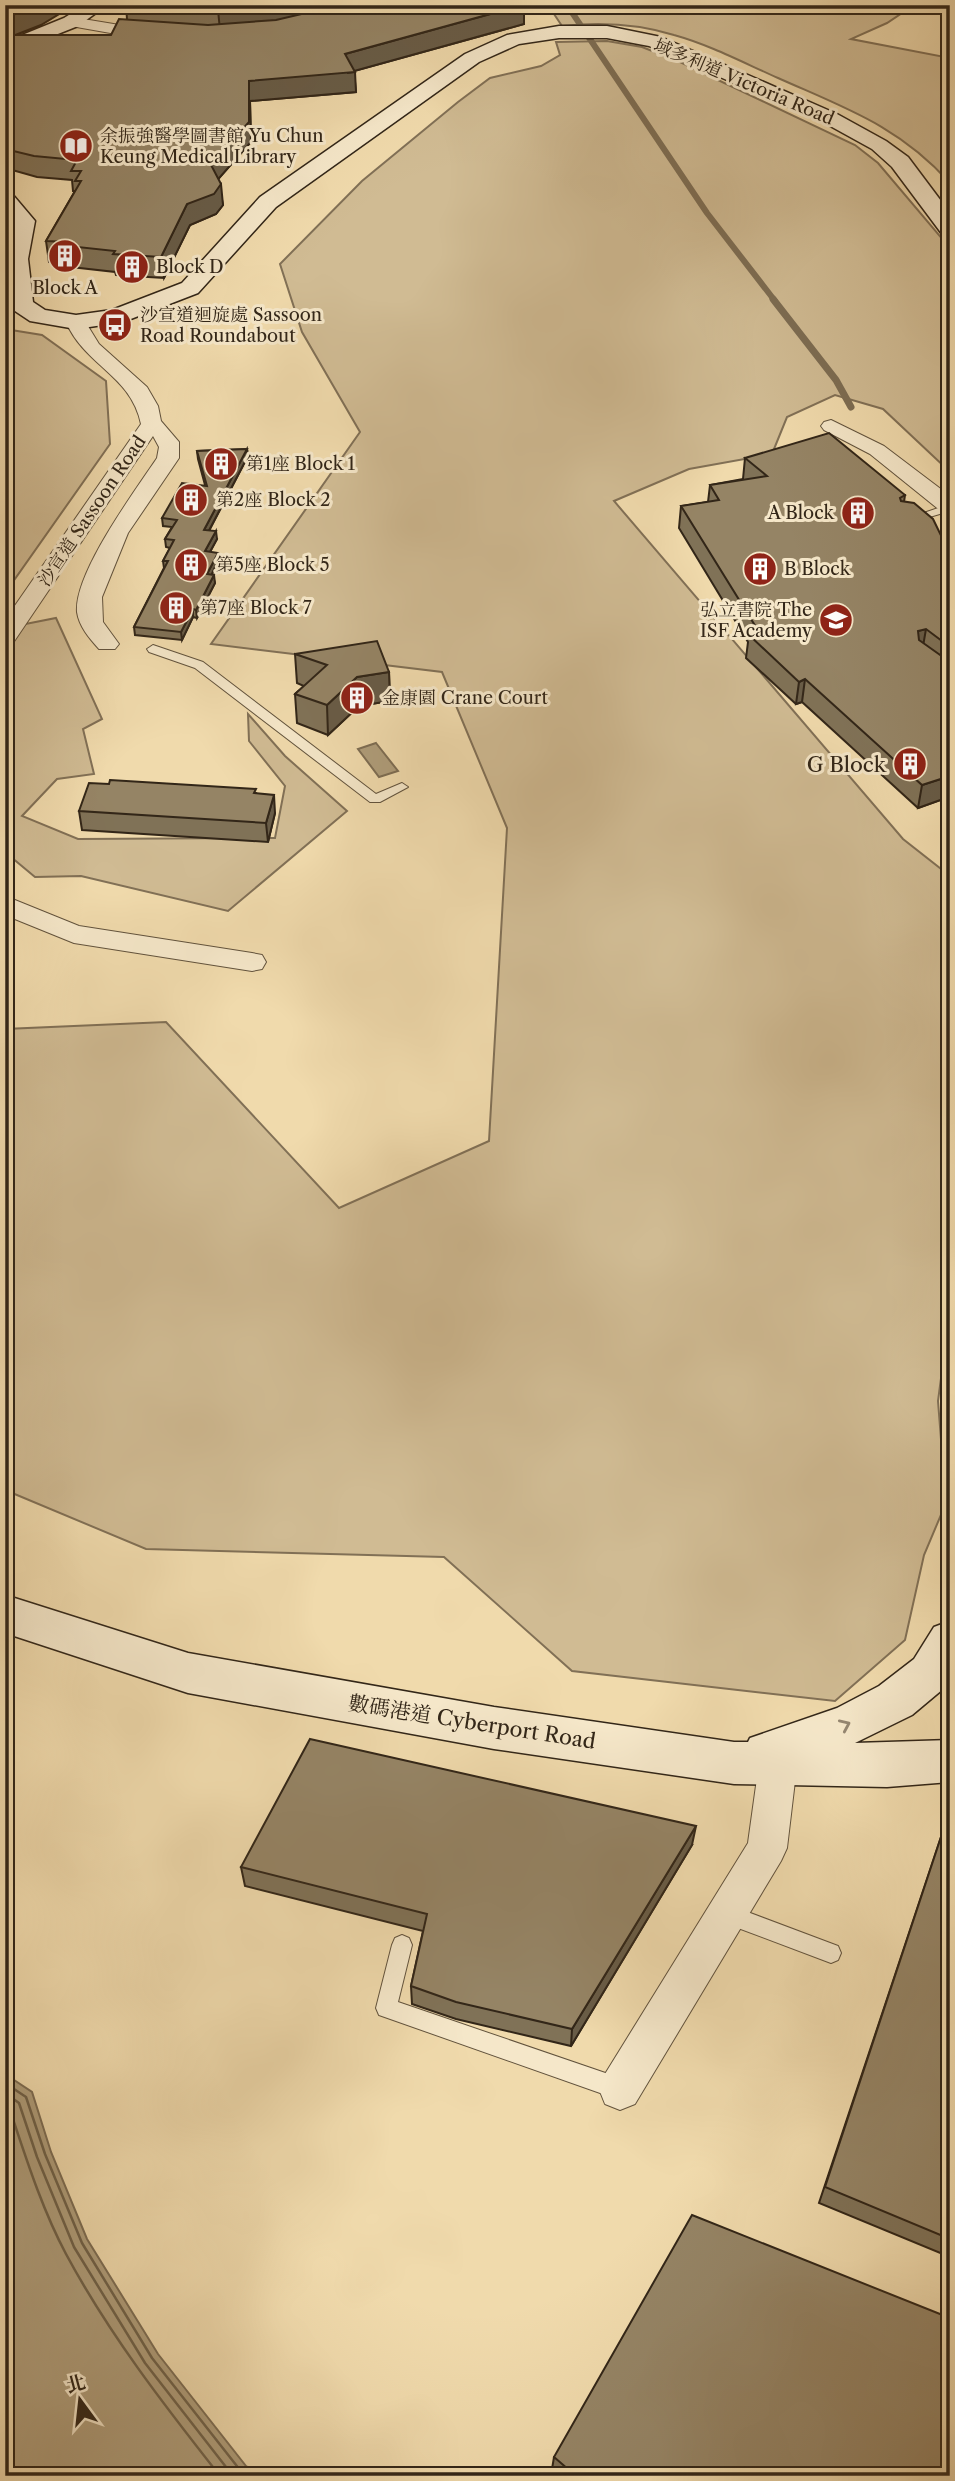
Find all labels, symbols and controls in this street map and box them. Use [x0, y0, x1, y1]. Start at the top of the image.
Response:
street label: 域多利道 Victoria Road [651, 34, 838, 130]
place label: 余振強醫學圖書館 Yu Chun Keung Medical Library [100, 125, 324, 168]
library icon: 余振強醫學圖書館 Yu Chun Keung Medical Library [57, 127, 95, 165]
building icon: Block A [46, 237, 84, 275]
building icon: Block D [113, 248, 151, 286]
place label: Block D [156, 256, 224, 278]
place label: Block A [32, 277, 99, 299]
place label: 沙宣道迴旋處 Sassoon Road Roundabout [140, 304, 322, 347]
bus stop icon: 沙宣道迴旋處 Sassoon Road Roundabout [96, 306, 134, 344]
street label: 沙宣道 Sassoon Road [33, 431, 151, 591]
building icon: 第1座 Block 1 [202, 445, 240, 483]
place label: 第1座 Block 1 [246, 453, 355, 475]
building icon: 第2座 Block 2 [172, 481, 210, 519]
place label: 第2座 Block 2 [216, 489, 331, 511]
building icon: A Block [839, 494, 877, 532]
place label: A Block [767, 502, 836, 524]
building icon: 第5座 Block 5 [172, 546, 210, 584]
building icon: B Block [741, 550, 779, 588]
place label: 第5座 Block 5 [216, 554, 329, 576]
place label: B Block [784, 558, 852, 580]
building icon: 第7座 Block 7 [157, 589, 195, 627]
place label: 第7座 Block 7 [200, 597, 312, 619]
place label: 弘立書院 The ISF Academy [700, 599, 813, 642]
school or university icon: 弘立書院 The ISF Academy [817, 601, 855, 639]
building icon: 金康園 Crane Court [338, 679, 376, 717]
place label: 金康園 Crane Court [382, 687, 548, 709]
building icon: G Block [891, 745, 929, 783]
place label: G Block [807, 752, 887, 777]
street label: 數碼港道 Cyberport Road [346, 1690, 598, 1754]
one-way arrow [838, 1719, 850, 1733]
north arrow [46, 2366, 116, 2436]
text: 北 [64, 2370, 88, 2398]

